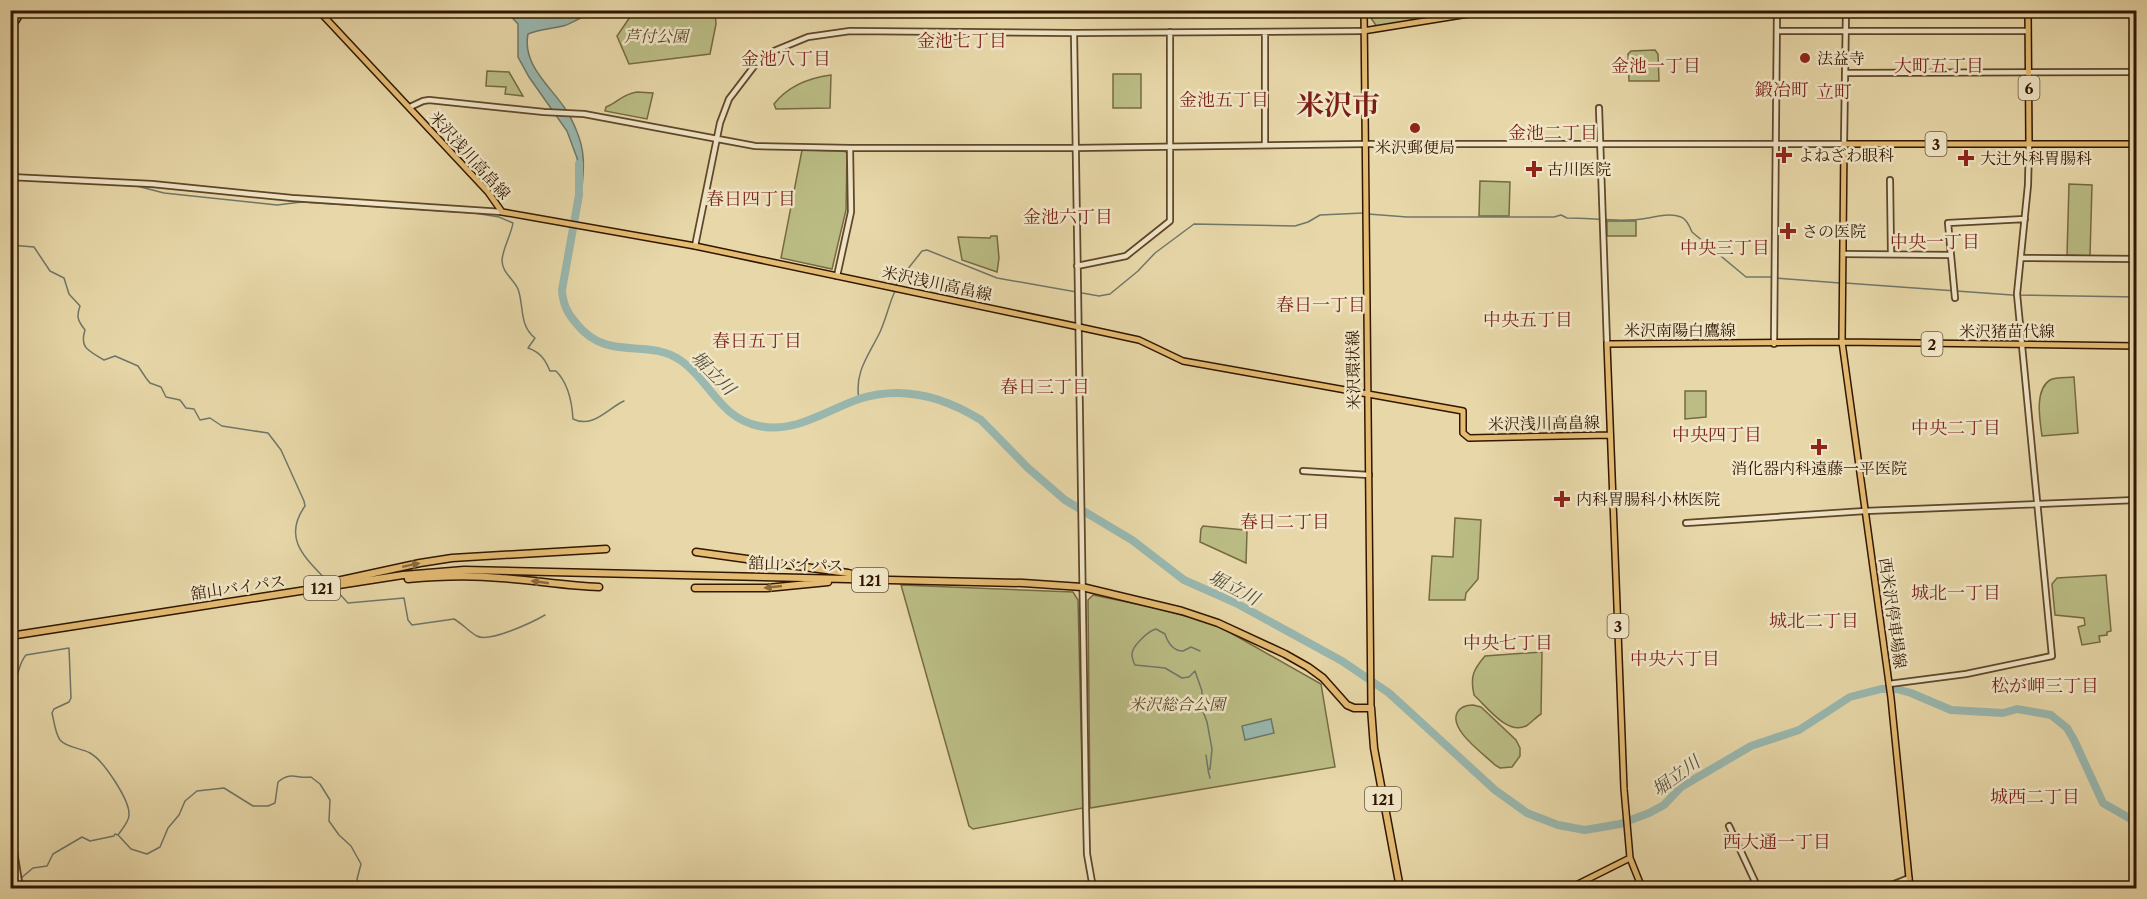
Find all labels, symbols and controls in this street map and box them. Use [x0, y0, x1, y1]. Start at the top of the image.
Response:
park label: 芦付公園 [624, 26, 691, 46]
district label: 金池七丁目 [917, 30, 1007, 52]
district label: 金池八丁目 [741, 48, 831, 70]
place label: 法益寺 [1817, 48, 1865, 68]
marker: 法益寺 [1798, 51, 1812, 65]
district label: 金池一丁目 [1611, 55, 1701, 77]
district label: 大町五丁目 [1894, 55, 1984, 77]
road number: 6 [2018, 76, 2040, 100]
district label: 鍛冶町 [1755, 79, 1809, 101]
district label: 立町 [1816, 81, 1852, 103]
district label: 米沢市 [1296, 88, 1380, 122]
district label: 金池五丁目 [1179, 89, 1269, 111]
street label: 米沢浅川高畠線 [425, 107, 515, 203]
marker: 米沢郵便局 [1408, 121, 1422, 135]
district label: 金池二丁目 [1508, 122, 1598, 144]
road number: 3 [1926, 132, 1946, 156]
place label: 米沢郵便局 [1375, 137, 1455, 157]
place label: よねざわ眼科 [1798, 145, 1894, 165]
marker: よねざわ眼科 [1775, 146, 1793, 164]
place label: 大辻外科胃腸科 [1980, 148, 2092, 168]
marker: 大辻外科胃腸科 [1957, 149, 1975, 167]
place label: 古川医院 [1547, 159, 1611, 179]
marker: 古川医院 [1525, 160, 1543, 178]
district label: 春日四丁目 [706, 188, 796, 210]
district label: 金池六丁目 [1023, 206, 1113, 228]
place label: さの医院 [1802, 221, 1866, 241]
marker: さの医院 [1779, 222, 1797, 240]
district label: 中央一丁目 [1890, 231, 1980, 253]
district label: 中央三丁目 [1680, 237, 1770, 259]
street label: 米沢浅川高畠線 [880, 262, 994, 304]
district label: 春日一丁目 [1276, 294, 1366, 316]
district label: 中央五丁目 [1483, 309, 1573, 331]
street label: 米沢南陽白鷹線 [1624, 320, 1736, 340]
street label: 米沢猪苗代線 [1959, 321, 2055, 341]
district label: 春日五丁目 [712, 330, 802, 352]
street label: 米沢環状線 [1342, 330, 1364, 410]
road number: 2 [1922, 332, 1942, 356]
water label: 堀立川 [686, 346, 741, 401]
district label: 春日三丁目 [1000, 376, 1090, 398]
street label: 米沢浅川高畠線 [1488, 412, 1600, 434]
district label: 中央二丁目 [1911, 417, 2001, 439]
district label: 中央四丁目 [1672, 424, 1762, 446]
marker: 消化器内科遠藤一平医院 [1810, 438, 1828, 456]
place label: 消化器内科遠藤一平医院 [1731, 458, 1907, 478]
place label: 内科胃腸科小林医院 [1576, 489, 1720, 509]
marker: 内科胃腸科小林医院 [1553, 490, 1571, 508]
district label: 春日二丁目 [1240, 511, 1330, 533]
street label: 舘山バイパス [748, 552, 844, 576]
street label: 西米沢停車場線 [1875, 556, 1911, 670]
one-way arrow [402, 560, 421, 569]
water label: 堀立川 [1205, 566, 1265, 611]
road number: 121 [852, 568, 888, 592]
street label: 舘山バイパス [189, 570, 287, 604]
road number: 121 [304, 576, 340, 600]
one-way arrow [531, 578, 550, 587]
one-way arrow [764, 582, 783, 592]
district label: 城北一丁目 [1911, 582, 2001, 604]
district label: 城北二丁目 [1769, 610, 1859, 632]
road number: 3 [1608, 614, 1628, 638]
district label: 中央七丁目 [1463, 632, 1553, 654]
district label: 中央六丁目 [1630, 648, 1720, 670]
district label: 松が岬三丁目 [1991, 675, 2099, 697]
park label: 米沢総合公園 [1129, 694, 1228, 714]
water label: 堀立川 [1648, 750, 1706, 801]
district label: 城西二丁目 [1990, 786, 2080, 808]
road number: 121 [1365, 787, 1401, 811]
district label: 西大通一丁目 [1723, 831, 1831, 853]

